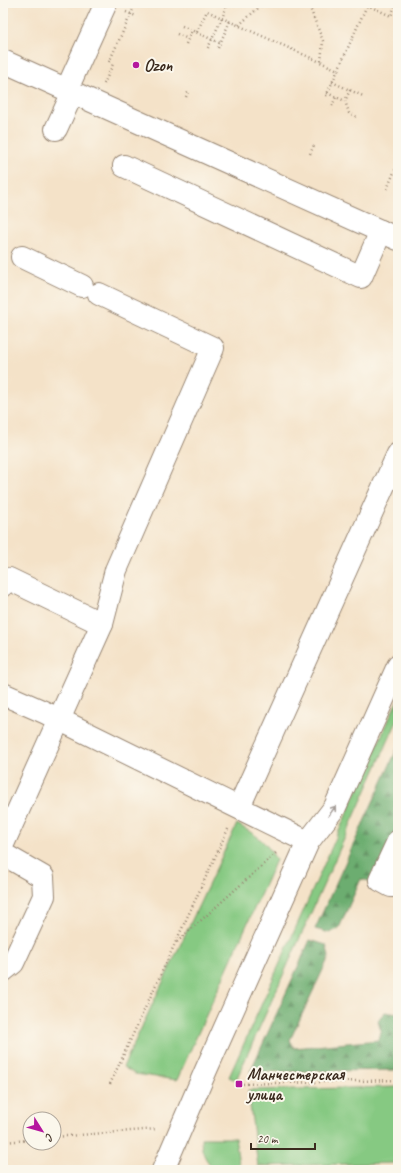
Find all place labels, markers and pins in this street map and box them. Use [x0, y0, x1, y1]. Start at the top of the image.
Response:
place label: Ozon [144, 55, 174, 76]
marker: Ozon [131, 60, 141, 70]
place label: Манчестерская улица [245, 1064, 345, 1105]
marker: Манчестерская улица [234, 1079, 244, 1089]

